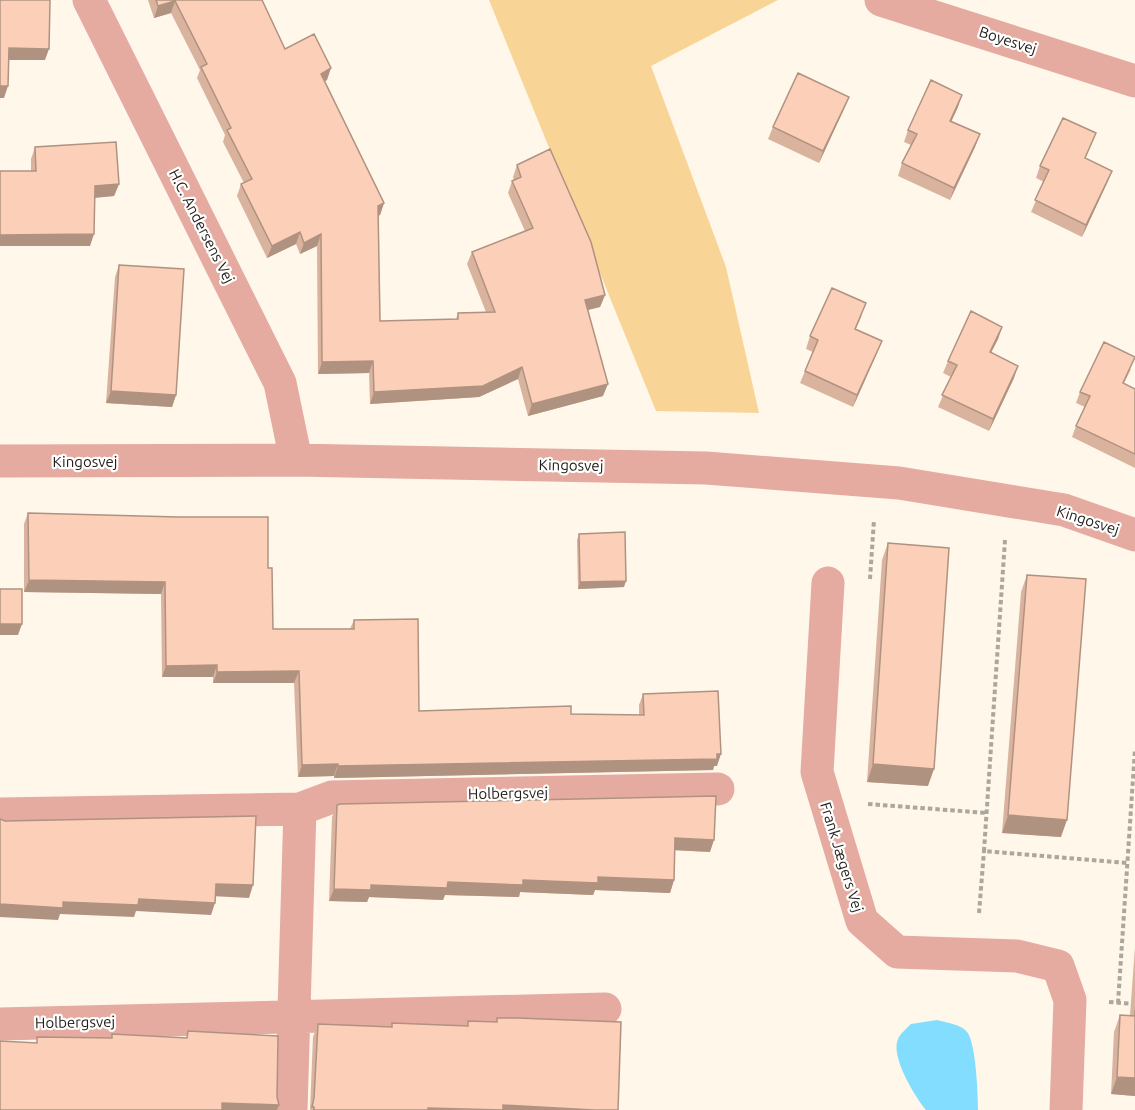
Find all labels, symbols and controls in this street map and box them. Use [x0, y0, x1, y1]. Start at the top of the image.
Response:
street label: Boyesvej [977, 23, 1039, 57]
street label: H.C. Andersens Vej [166, 166, 238, 286]
street label: Kingosvej [53, 453, 117, 470]
street label: Kingosvej [538, 456, 604, 474]
street label: Kingosvej [1055, 502, 1121, 538]
street label: Holbergsvej [468, 784, 548, 802]
street label: Frank Jægers Vej [817, 800, 867, 914]
street label: Holbergsvej [35, 1013, 115, 1031]

